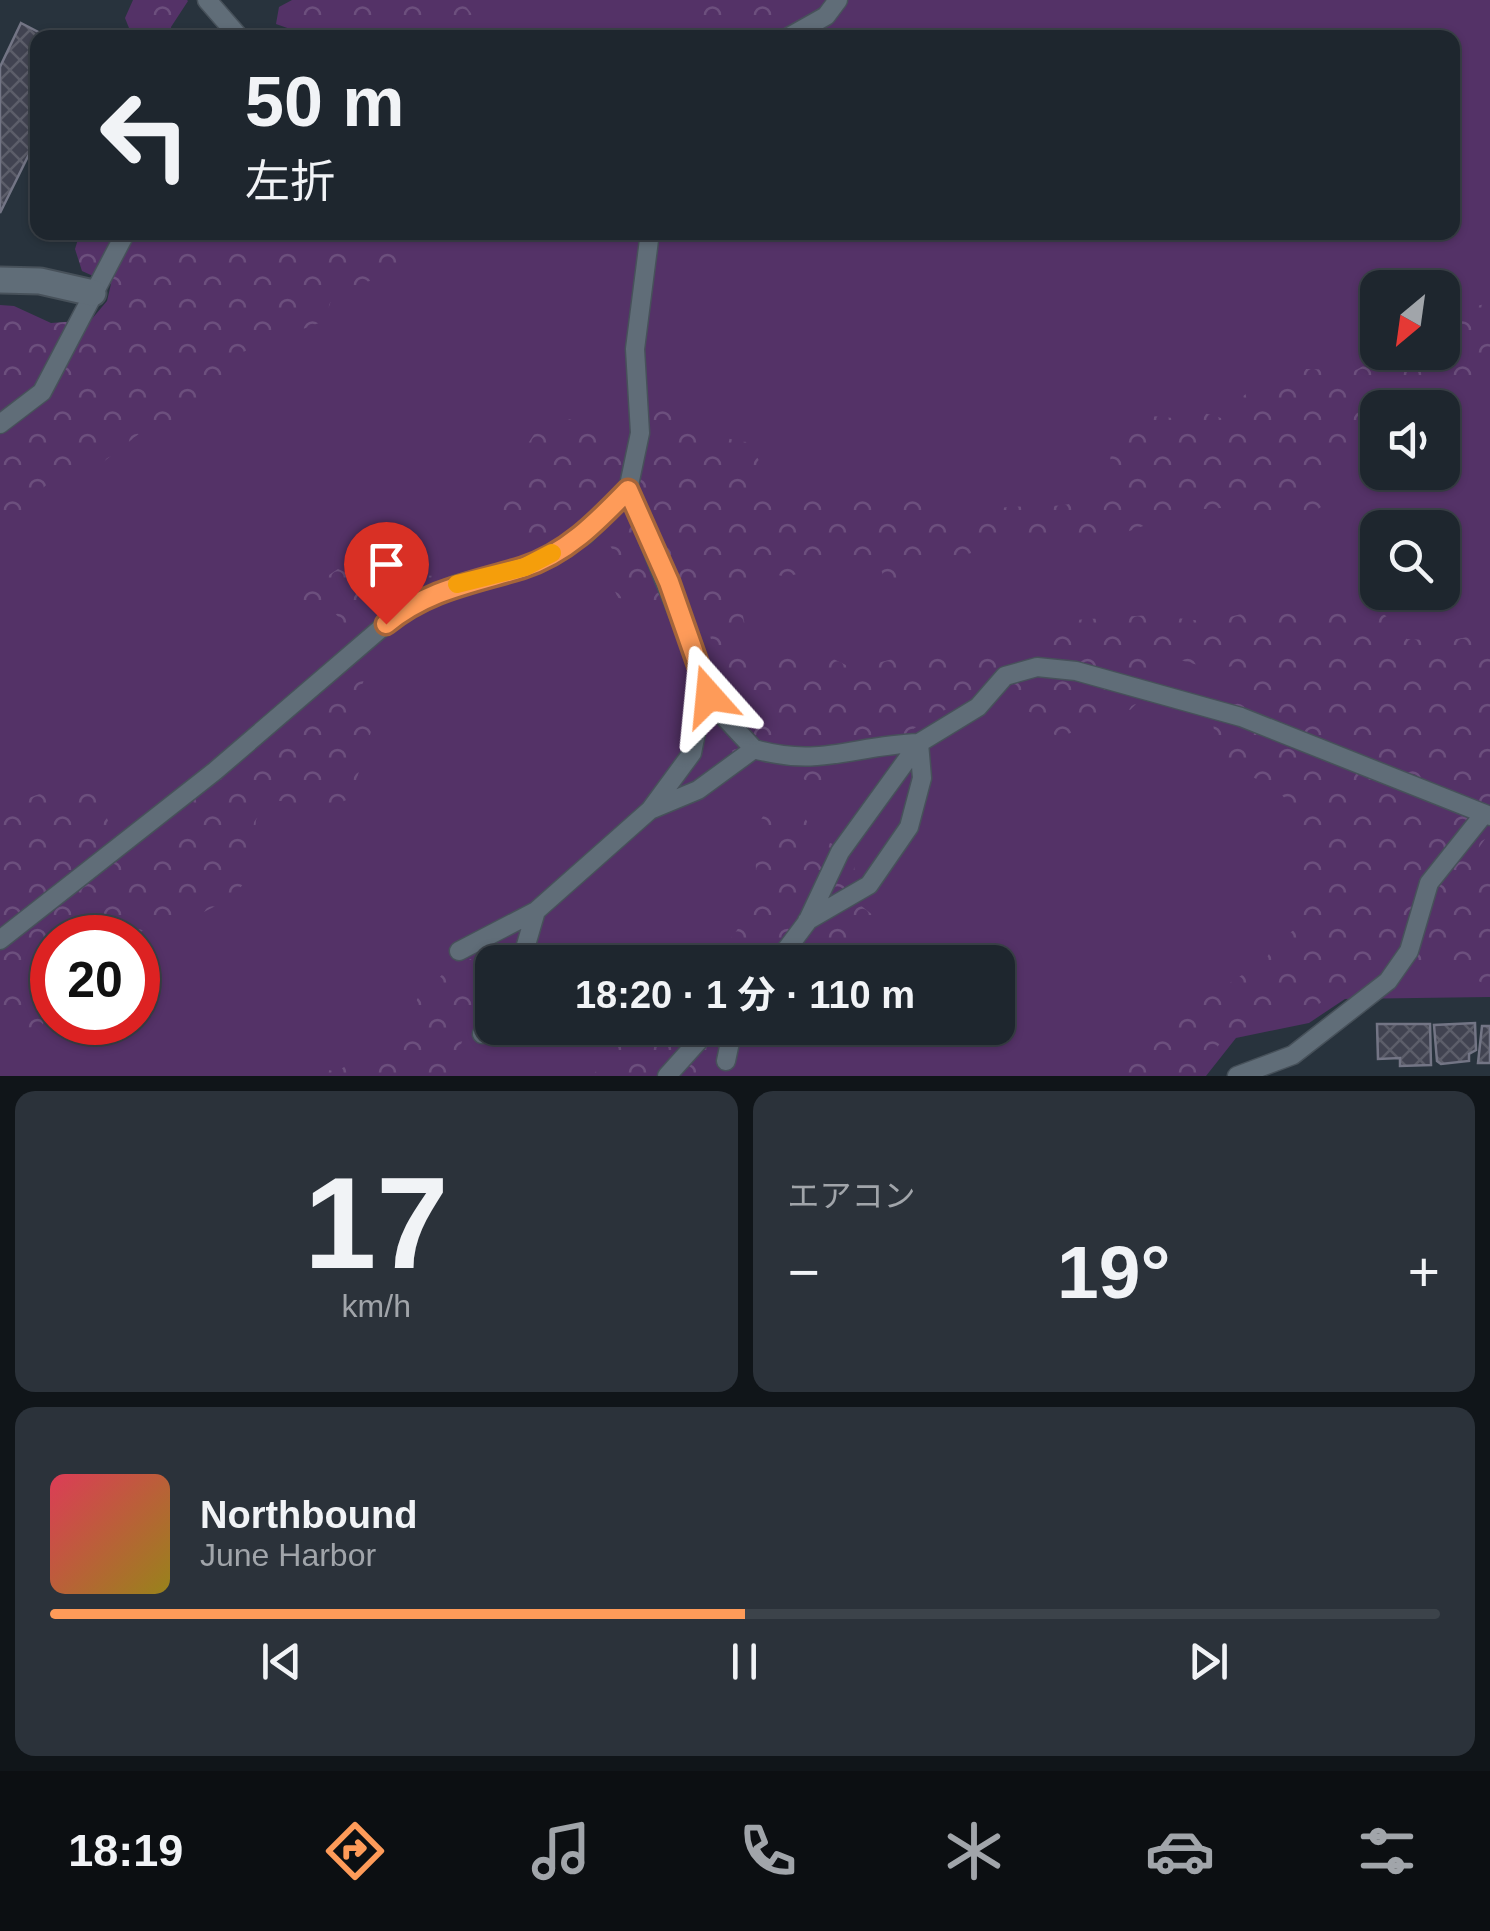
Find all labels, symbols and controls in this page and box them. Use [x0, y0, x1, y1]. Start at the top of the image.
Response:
text: 50 m [245, 63, 405, 141]
icon: left [80, 70, 210, 200]
text: 左折 [245, 156, 335, 207]
north arrow [1360, 270, 1460, 370]
map controls [1360, 270, 1460, 610]
button: sound [1360, 390, 1460, 490]
button: search [1360, 510, 1460, 610]
pin [344, 522, 429, 625]
icon: arrive [359, 537, 414, 592]
position arrow [657, 644, 761, 748]
speed limit sign: 20 [30, 915, 160, 1045]
text: 18:20 · 1 分 · 110 m [575, 974, 915, 1016]
text: 17 [304, 1150, 449, 1296]
text: エアコン [788, 1178, 916, 1214]
text: 19° [1057, 1230, 1170, 1314]
text: − [788, 1241, 820, 1303]
text: + [1408, 1241, 1440, 1303]
text: km/h [342, 1288, 411, 1324]
text: Northbound [200, 1494, 417, 1536]
text: June Harbor [200, 1537, 376, 1573]
icon: previous [254, 1634, 309, 1689]
icon: pause [717, 1634, 772, 1689]
icon: next [1181, 1634, 1236, 1689]
icon: directions [320, 1816, 390, 1886]
icon: music [526, 1816, 596, 1886]
icon: phone [733, 1816, 803, 1886]
icon: climate [939, 1816, 1009, 1886]
icon: car [1145, 1816, 1215, 1886]
icon: filters [1352, 1816, 1422, 1886]
text: 18:19 [68, 1825, 183, 1876]

